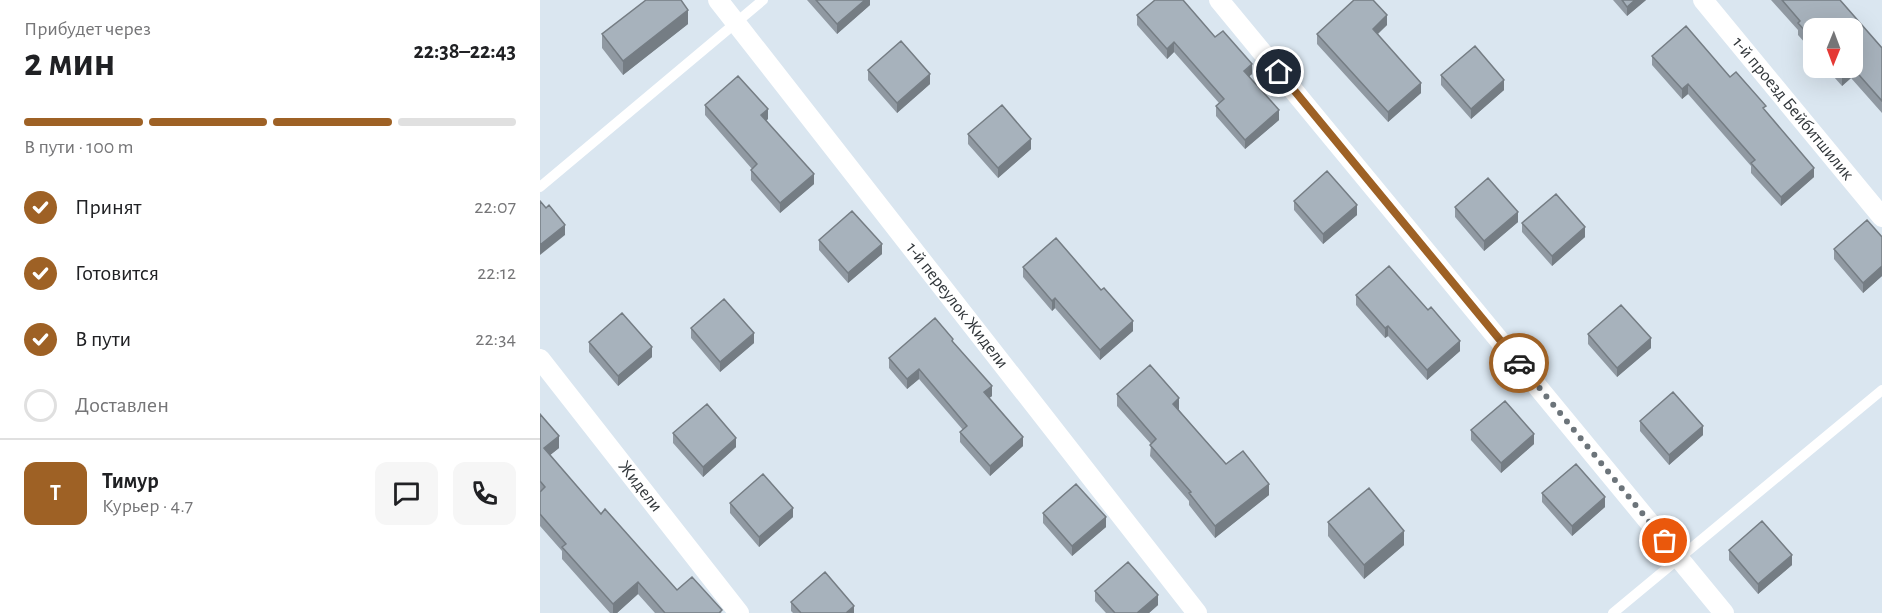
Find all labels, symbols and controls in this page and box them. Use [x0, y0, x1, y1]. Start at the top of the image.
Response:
north arrow [1803, 18, 1863, 78]
map controls [1803, 18, 1863, 78]
text: Прибудет через [24, 19, 151, 39]
street label: 1-й проезд Бейбитшилик [1729, 34, 1857, 184]
text: 22:38–22:43 [413, 40, 516, 62]
text: 2 мин [24, 44, 115, 83]
pin [1253, 46, 1304, 97]
icon: home [1262, 55, 1295, 88]
text: В пути · 100 m [24, 137, 134, 157]
icon: check [24, 191, 57, 224]
text: Принят [75, 196, 141, 218]
text: 22:07 [474, 197, 516, 217]
street label: 1-й переулок Жидели [902, 239, 1011, 372]
icon: check [24, 257, 57, 290]
text: Готовится [75, 262, 159, 284]
text: 22:12 [477, 263, 516, 283]
icon: check [24, 323, 57, 356]
text: В пути [75, 328, 131, 350]
text: 22:34 [475, 329, 516, 349]
courier [1489, 333, 1549, 393]
icon: car [1503, 347, 1536, 380]
text: Доставлен [75, 394, 169, 416]
street label: Жидели [615, 458, 665, 515]
button: chat [375, 462, 438, 525]
button: phone [453, 462, 516, 525]
text: Тимур [102, 470, 159, 492]
text: Т [50, 482, 61, 504]
text: Курьер · 4.7 [102, 496, 193, 516]
pin [1639, 515, 1690, 566]
icon: bag [1648, 524, 1681, 557]

